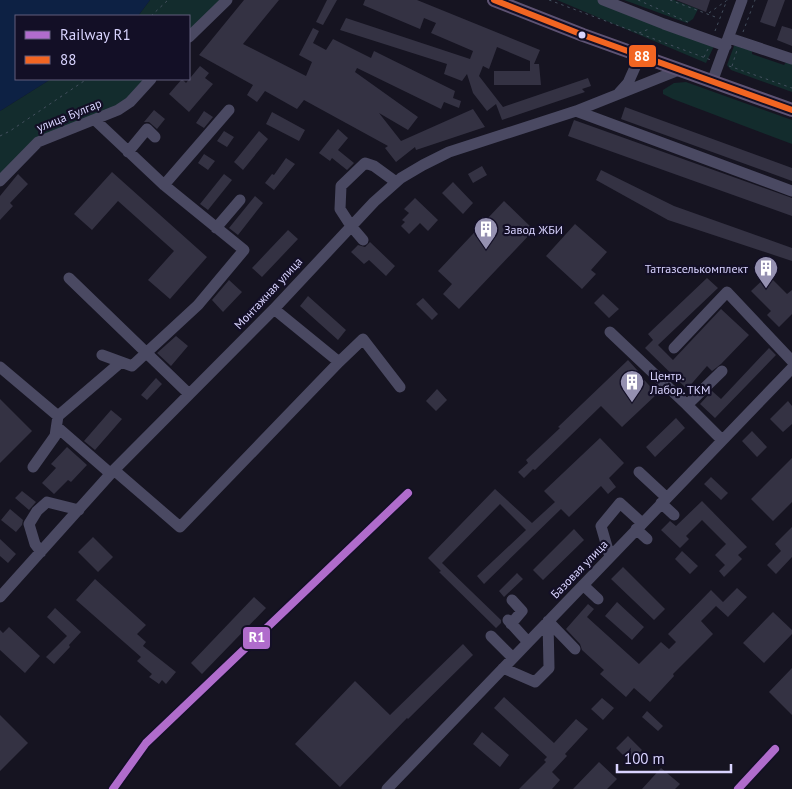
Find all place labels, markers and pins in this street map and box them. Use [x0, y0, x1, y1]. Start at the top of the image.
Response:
unlabelled marker [577, 30, 587, 40]
building icon: Завод ЖБИ [473, 216, 499, 250]
place label: Завод ЖБИ [504, 222, 563, 237]
building icon: Татгазселькомплект [753, 255, 779, 289]
place label: Татгазселькомплект [645, 261, 748, 276]
place label: Центр. Лабор. ТКМ [649, 368, 711, 397]
building icon: Центр. Лабор. ТКМ [619, 369, 645, 403]

